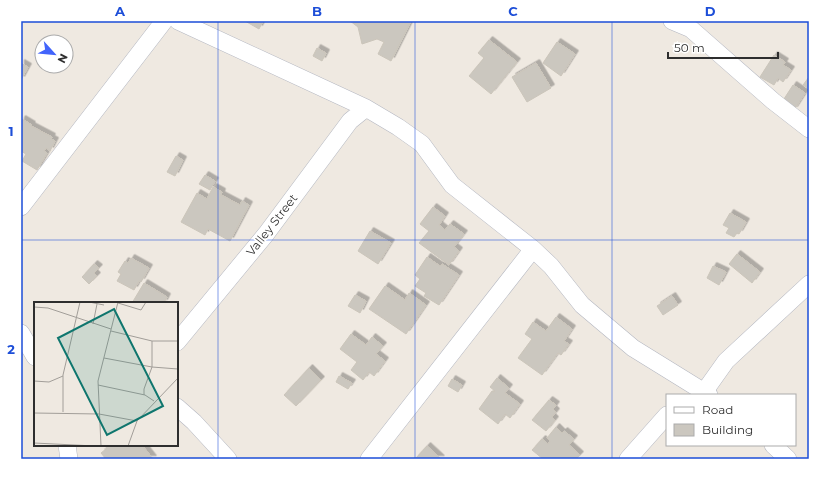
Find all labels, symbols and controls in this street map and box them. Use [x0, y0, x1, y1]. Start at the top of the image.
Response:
text: A [114, 3, 126, 19]
text: B [312, 3, 322, 19]
text: C [508, 3, 518, 19]
text: D [705, 3, 716, 19]
north arrow [34, 34, 74, 74]
scale bar [668, 34, 778, 60]
text: 50 m [674, 40, 705, 55]
text: N [55, 51, 71, 66]
text: 1 [8, 123, 14, 139]
street label: Valley Street [243, 191, 300, 259]
inset map [34, 302, 178, 446]
text: 2 [7, 341, 15, 357]
legend [666, 394, 796, 446]
text: Road [702, 402, 733, 417]
text: Building [702, 422, 753, 437]

